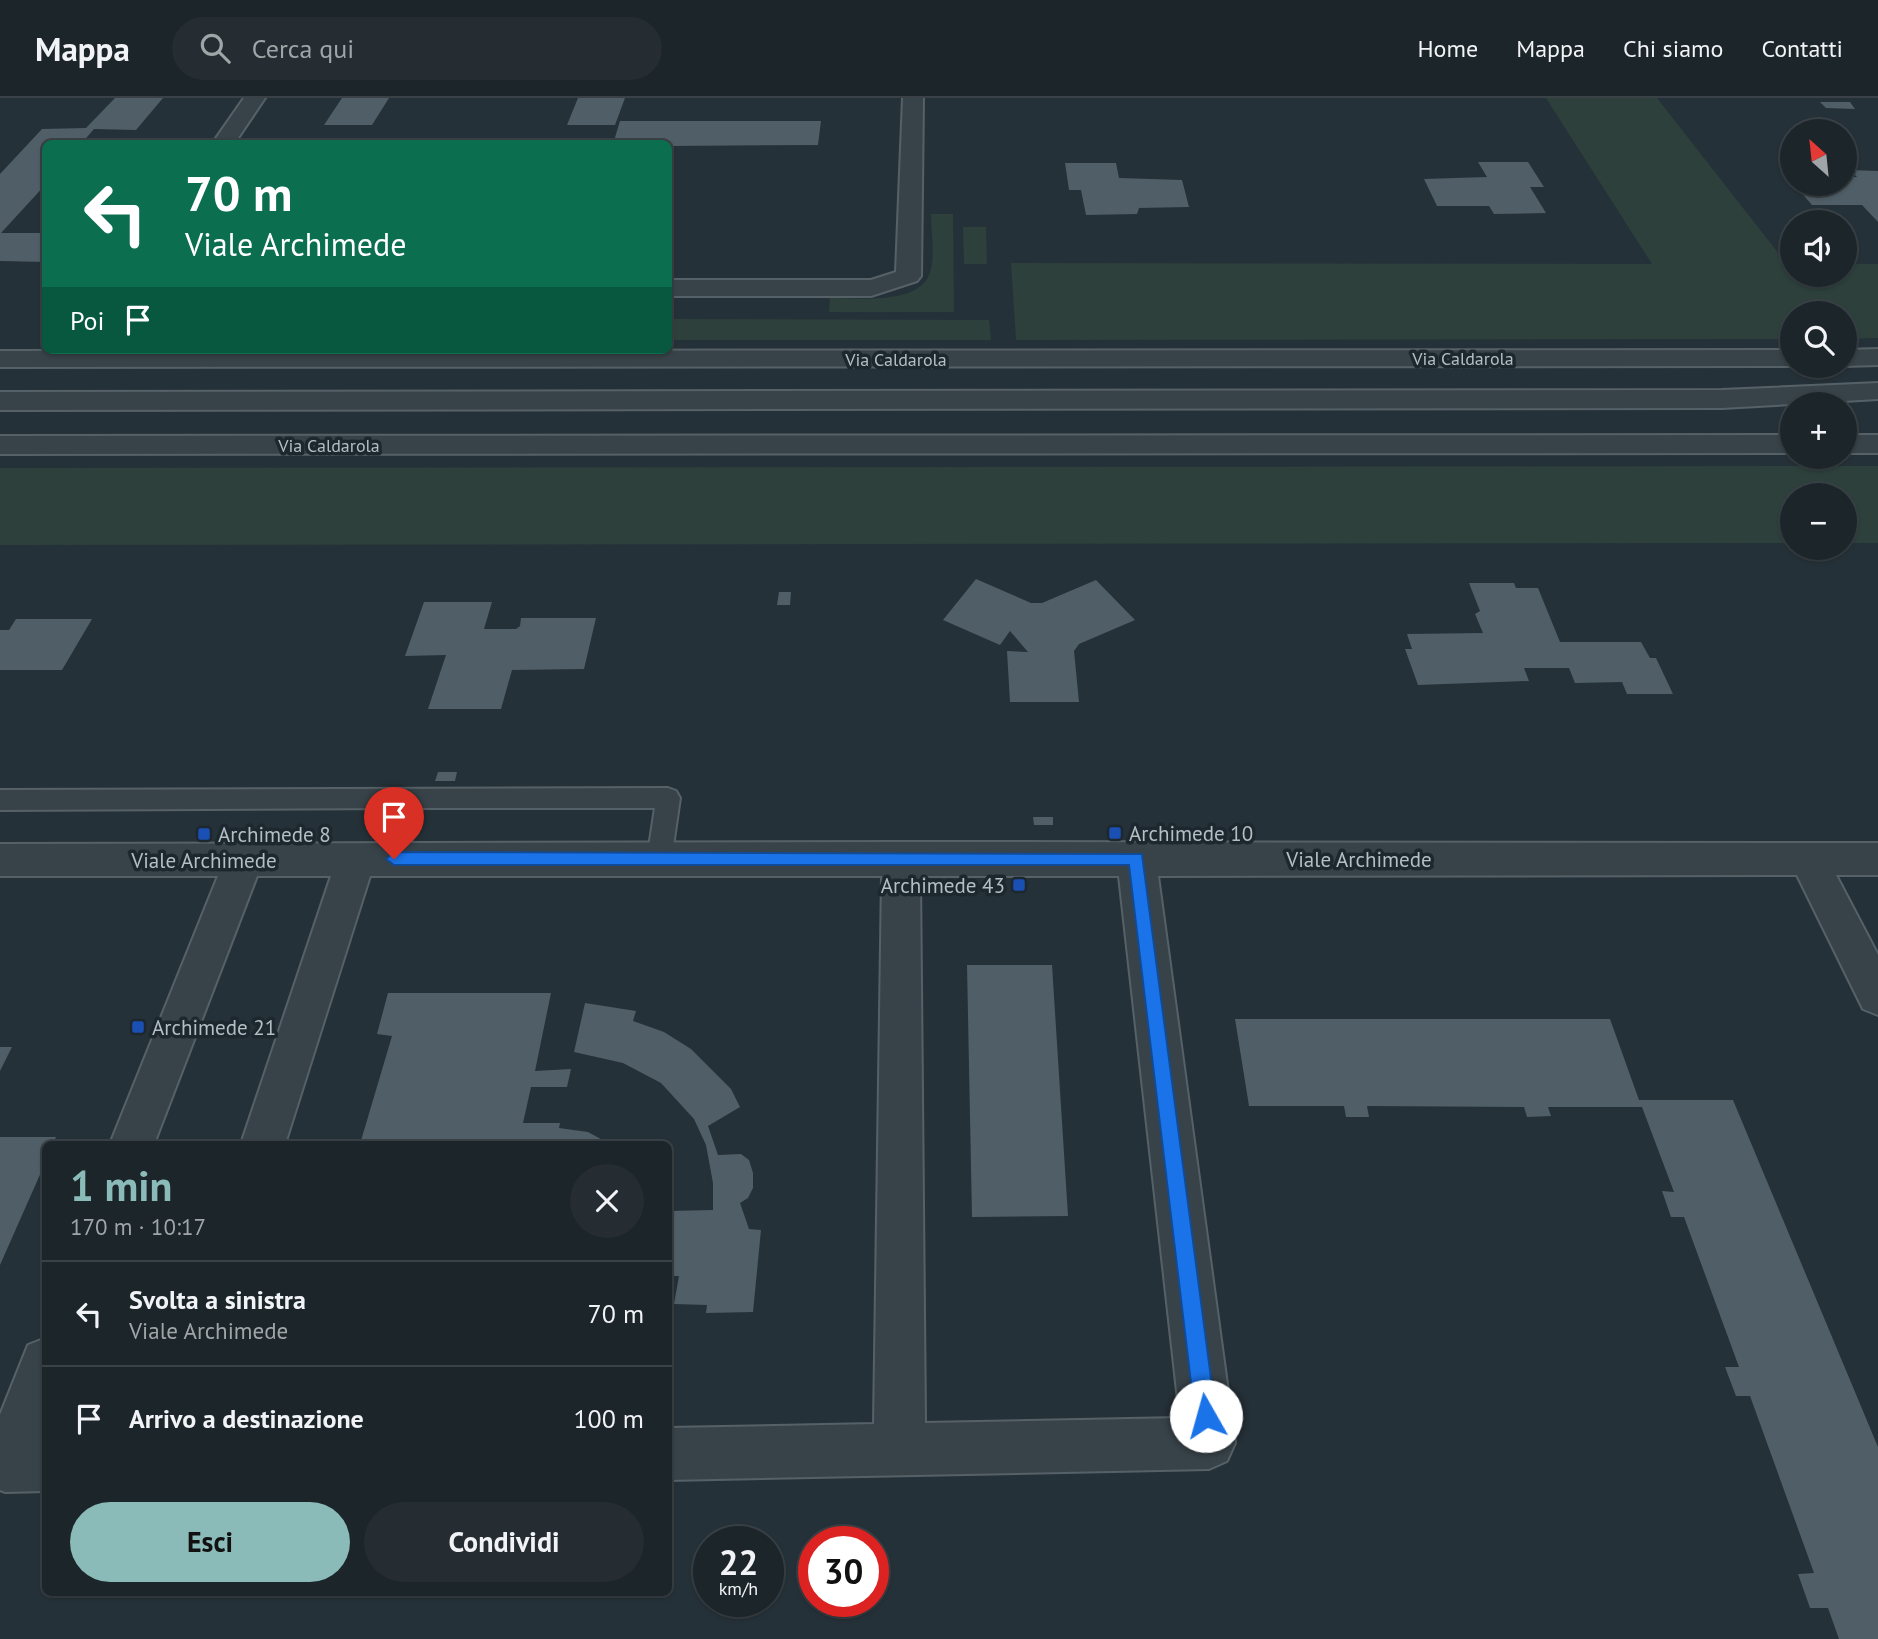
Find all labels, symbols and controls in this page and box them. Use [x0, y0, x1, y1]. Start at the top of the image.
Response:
search box [172, 17, 662, 80]
text: Mappa [35, 27, 130, 70]
icon: search [196, 29, 234, 67]
text: Cerca qui [252, 32, 354, 65]
text: Home [1417, 33, 1478, 64]
text: Mappa [1516, 33, 1585, 64]
text: Chi siamo [1623, 33, 1723, 64]
text: Contatti [1761, 33, 1843, 64]
north arrow [1780, 119, 1857, 196]
map controls [1780, 119, 1857, 560]
text: 70 m [185, 161, 292, 225]
icon: left [70, 168, 161, 259]
button: sound [1780, 210, 1857, 287]
text: Viale Archimede [185, 223, 407, 265]
icon: arrive [119, 301, 157, 339]
button: search [1780, 301, 1857, 378]
text: Poi [70, 304, 105, 337]
street label: Via Caldarola [1411, 347, 1514, 370]
street label: Via Caldarola [844, 348, 947, 371]
button: + [1780, 392, 1857, 469]
street label: Via Caldarola [277, 434, 380, 457]
button: − [1780, 483, 1857, 560]
pin [364, 787, 424, 859]
icon: arrive [375, 798, 413, 836]
place label: Archimede 10 [1129, 820, 1253, 847]
place label: Archimede 8 [218, 821, 331, 848]
marker: Archimede 10 [1107, 825, 1123, 841]
marker: Archimede 8 [196, 826, 212, 842]
street label: Viale Archimede [1285, 846, 1432, 873]
street label: Viale Archimede [130, 847, 277, 874]
place label: Archimede 43 [881, 872, 1005, 899]
marker: Archimede 43 [1011, 877, 1027, 893]
place label: Archimede 21 [152, 1014, 276, 1041]
marker: Archimede 21 [130, 1019, 146, 1035]
text: 1 min [70, 1158, 172, 1213]
button: close [570, 1164, 644, 1238]
text: 170 m · 10:17 [70, 1212, 206, 1241]
text: Svolta a sinistra [129, 1283, 306, 1316]
icon: left [70, 1295, 108, 1333]
text: 70 m [588, 1297, 644, 1330]
text: Viale Archimede [129, 1316, 288, 1345]
position arrow [1169, 1379, 1243, 1453]
icon: arrive [70, 1400, 108, 1438]
text: Arrivo a destinazione [129, 1402, 364, 1435]
text: 100 m [573, 1402, 644, 1435]
button: Esci [70, 1502, 350, 1582]
button: Condividi [364, 1502, 644, 1582]
speed limit sign: 30 [798, 1526, 889, 1617]
text: 22 [719, 1539, 758, 1585]
text: km/h [719, 1577, 758, 1600]

